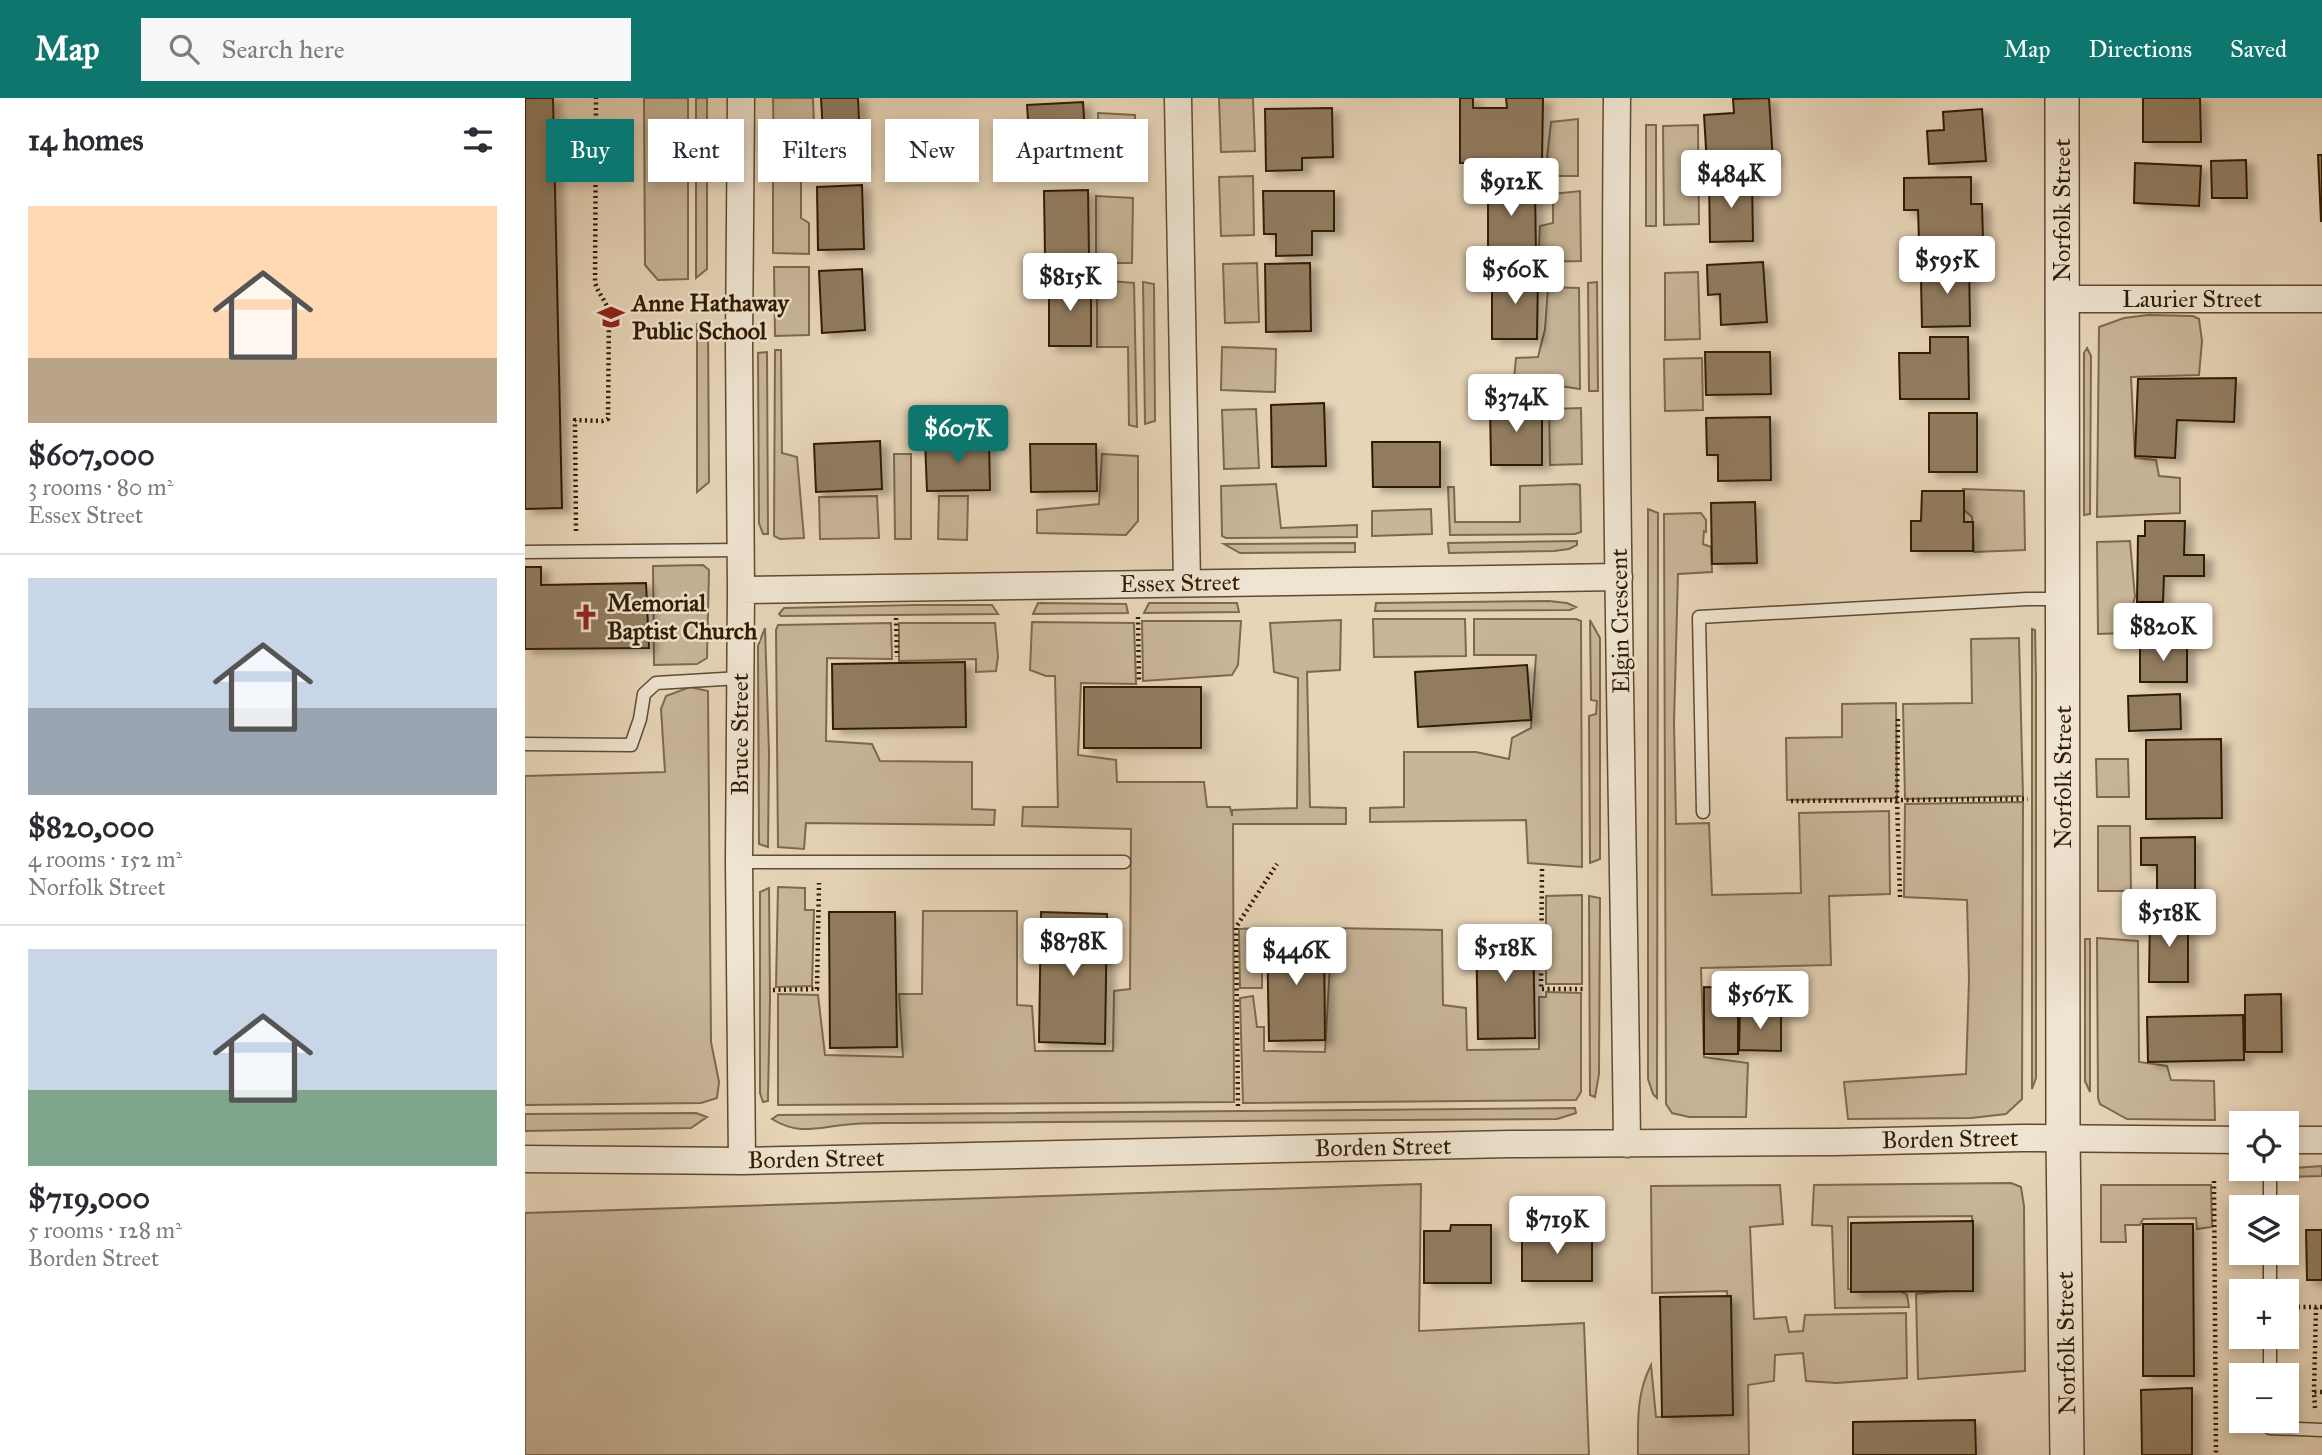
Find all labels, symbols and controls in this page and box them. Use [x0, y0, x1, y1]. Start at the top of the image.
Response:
search box [141, 18, 631, 81]
text: Map [35, 29, 99, 69]
icon: search [165, 30, 203, 68]
text: Search here [221, 33, 345, 65]
text: Map [2004, 34, 2051, 64]
text: Directions [2089, 34, 2192, 64]
text: Saved [2230, 34, 2287, 64]
chip: Buy [546, 119, 634, 182]
chip: Rent [648, 119, 744, 182]
chip: Filters [758, 119, 871, 182]
chip: New [885, 119, 979, 182]
chip: Apartment [993, 119, 1148, 182]
icon: filters [459, 121, 497, 159]
text: 14 homes [28, 122, 143, 158]
street label: Norfolk Street [2047, 138, 2077, 282]
pin: $484K [1682, 150, 1780, 210]
pin: $912K [1462, 158, 1560, 218]
text: $484K [1697, 159, 1765, 187]
text: $912K [1480, 167, 1542, 195]
pin: $595K [1898, 236, 1996, 296]
text: $595K [1915, 245, 1979, 273]
pin: $560K [1466, 246, 1564, 306]
icon: home [200, 252, 326, 378]
pin: $815K [1021, 254, 1119, 313]
text: $560K [1482, 255, 1548, 283]
text: $815K [1039, 262, 1101, 290]
street label: Laurier Street [2122, 284, 2262, 314]
place label: Anne Hathaway Public School [630, 288, 791, 346]
school or university icon: Anne Hathaway Public School [596, 302, 626, 332]
pin: $374K [1467, 374, 1565, 434]
text: $374K [1484, 383, 1548, 411]
pin: $607K [909, 406, 1007, 465]
text: $607K [924, 414, 992, 442]
text: $607,000 [28, 437, 155, 473]
text: 3 rooms · 80 m² [28, 473, 173, 501]
text: Essex Street [28, 501, 143, 529]
street label: Elgin Crescent [1604, 548, 1636, 694]
street label: Essex Street [1120, 567, 1241, 599]
place label: Memorial Baptist Church [607, 588, 758, 646]
church icon: Memorial Baptist Church [571, 602, 601, 632]
pin: $820K [2114, 603, 2212, 663]
text: $820K [2129, 612, 2197, 640]
icon: home [200, 624, 326, 750]
street label: Bruce Street [725, 672, 755, 795]
street label: Norfolk Street [2048, 705, 2078, 849]
text: $820,000 [28, 809, 154, 845]
text: 4 rooms · 152 m² [28, 845, 182, 873]
text: Norfolk Street [28, 873, 166, 901]
pin: $518K [2120, 890, 2218, 949]
text: $518K [2138, 898, 2200, 926]
pin: $878K [1024, 918, 1122, 978]
pin: $518K [1456, 924, 1554, 984]
text: $878K [1040, 927, 1106, 955]
pin: $446K [1247, 928, 1345, 987]
text: $518K [1474, 933, 1536, 961]
text: $446K [1262, 936, 1330, 964]
pin: $567K [1711, 972, 1809, 1031]
text: $567K [1728, 980, 1792, 1008]
icon: home [200, 995, 326, 1121]
map controls [2229, 1111, 2299, 1433]
button: locate [2229, 1111, 2299, 1181]
street label: Borden Street [1881, 1123, 2019, 1155]
street label: Borden Street [1314, 1131, 1452, 1163]
street label: Borden Street [747, 1143, 885, 1175]
text: $719,000 [28, 1180, 150, 1216]
button: layers [2229, 1195, 2299, 1265]
pin: $719K [1508, 1196, 1606, 1256]
text: $719K [1525, 1205, 1589, 1233]
text: 5 rooms · 128 m² [28, 1216, 182, 1244]
text: Borden Street [28, 1244, 159, 1272]
street label: Norfolk Street [2050, 1270, 2082, 1415]
button: + [2229, 1279, 2299, 1349]
button: − [2229, 1363, 2299, 1433]

